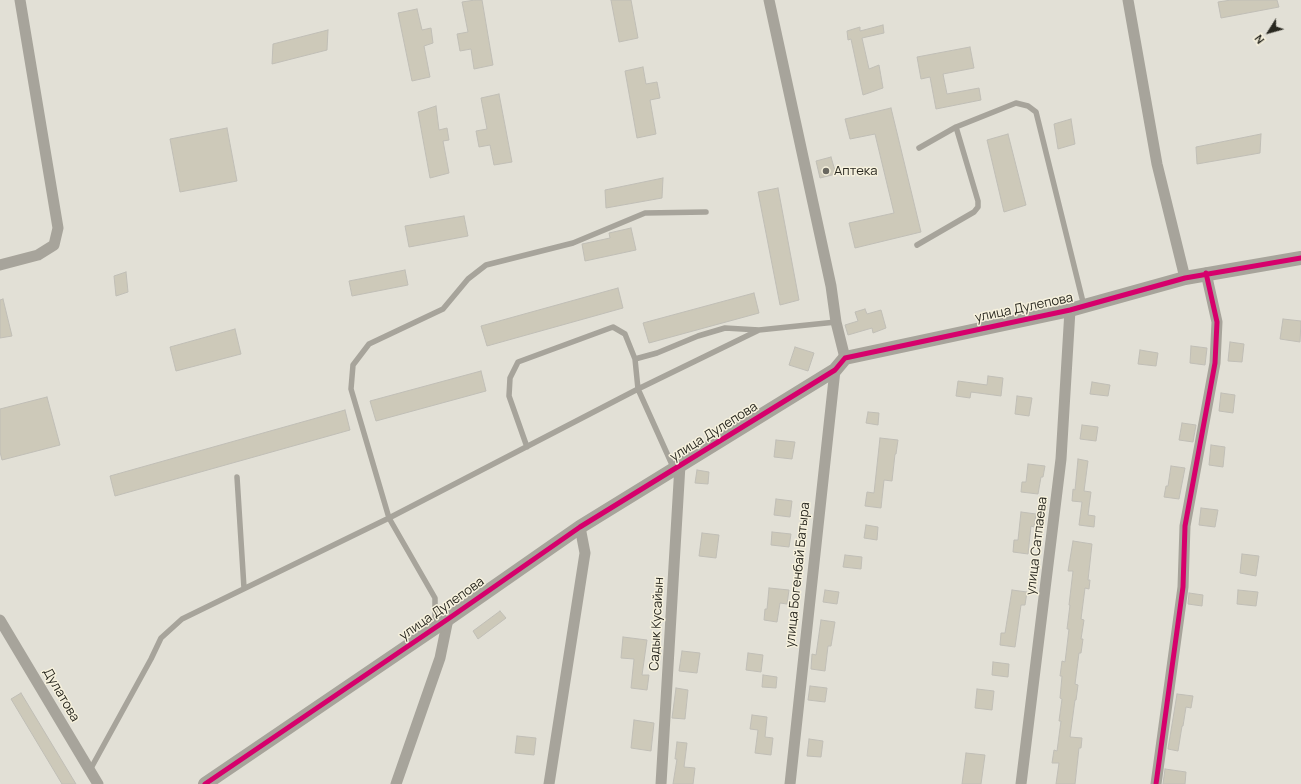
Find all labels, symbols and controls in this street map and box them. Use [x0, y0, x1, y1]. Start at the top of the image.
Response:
north arrow [1249, 12, 1289, 52]
text: N [1251, 32, 1267, 47]
place label: Аптека [834, 163, 877, 179]
marker: Аптека [821, 166, 831, 176]
street label: улица Дулепова [974, 290, 1074, 326]
street label: улица Дулепова [668, 399, 760, 465]
street label: улица Сатпаева [1023, 496, 1051, 596]
street label: улица Богенбай Батыра [783, 501, 813, 649]
street label: улица Дулепова [397, 574, 487, 644]
street label: Садык Кусайын [647, 577, 667, 671]
street label: Дулатова [39, 665, 83, 725]

